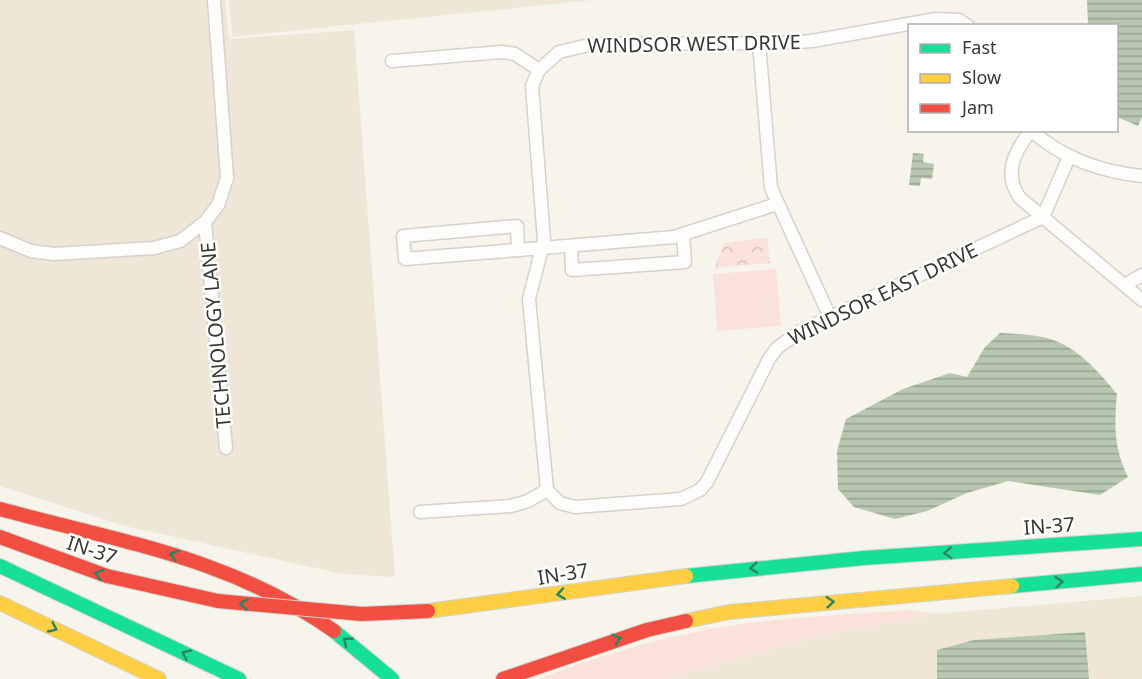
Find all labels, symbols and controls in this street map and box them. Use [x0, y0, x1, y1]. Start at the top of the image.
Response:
legend [908, 24, 1118, 132]
street label: WINDSOR WEST DRIVE [587, 28, 801, 59]
text: Fast [962, 35, 997, 59]
text: Slow [962, 65, 1001, 89]
text: Jam [960, 95, 994, 119]
street label: WINDSOR EAST DRIVE [784, 236, 982, 351]
street label: TECHNOLOGY LANE [194, 241, 237, 429]
street label: IN-37 [1022, 510, 1076, 541]
street label: IN-37 [64, 529, 121, 570]
one-way arrow [944, 546, 953, 559]
one-way arrow [169, 550, 180, 562]
street label: IN-37 [535, 556, 590, 591]
one-way arrow [749, 561, 759, 574]
one-way arrow [94, 569, 105, 581]
one-way arrow [1055, 575, 1064, 588]
one-way arrow [556, 588, 565, 600]
one-way arrow [825, 596, 834, 609]
one-way arrow [240, 598, 249, 611]
one-way arrow [46, 621, 57, 633]
one-way arrow [612, 634, 622, 646]
one-way arrow [343, 637, 354, 648]
one-way arrow [181, 649, 192, 661]

